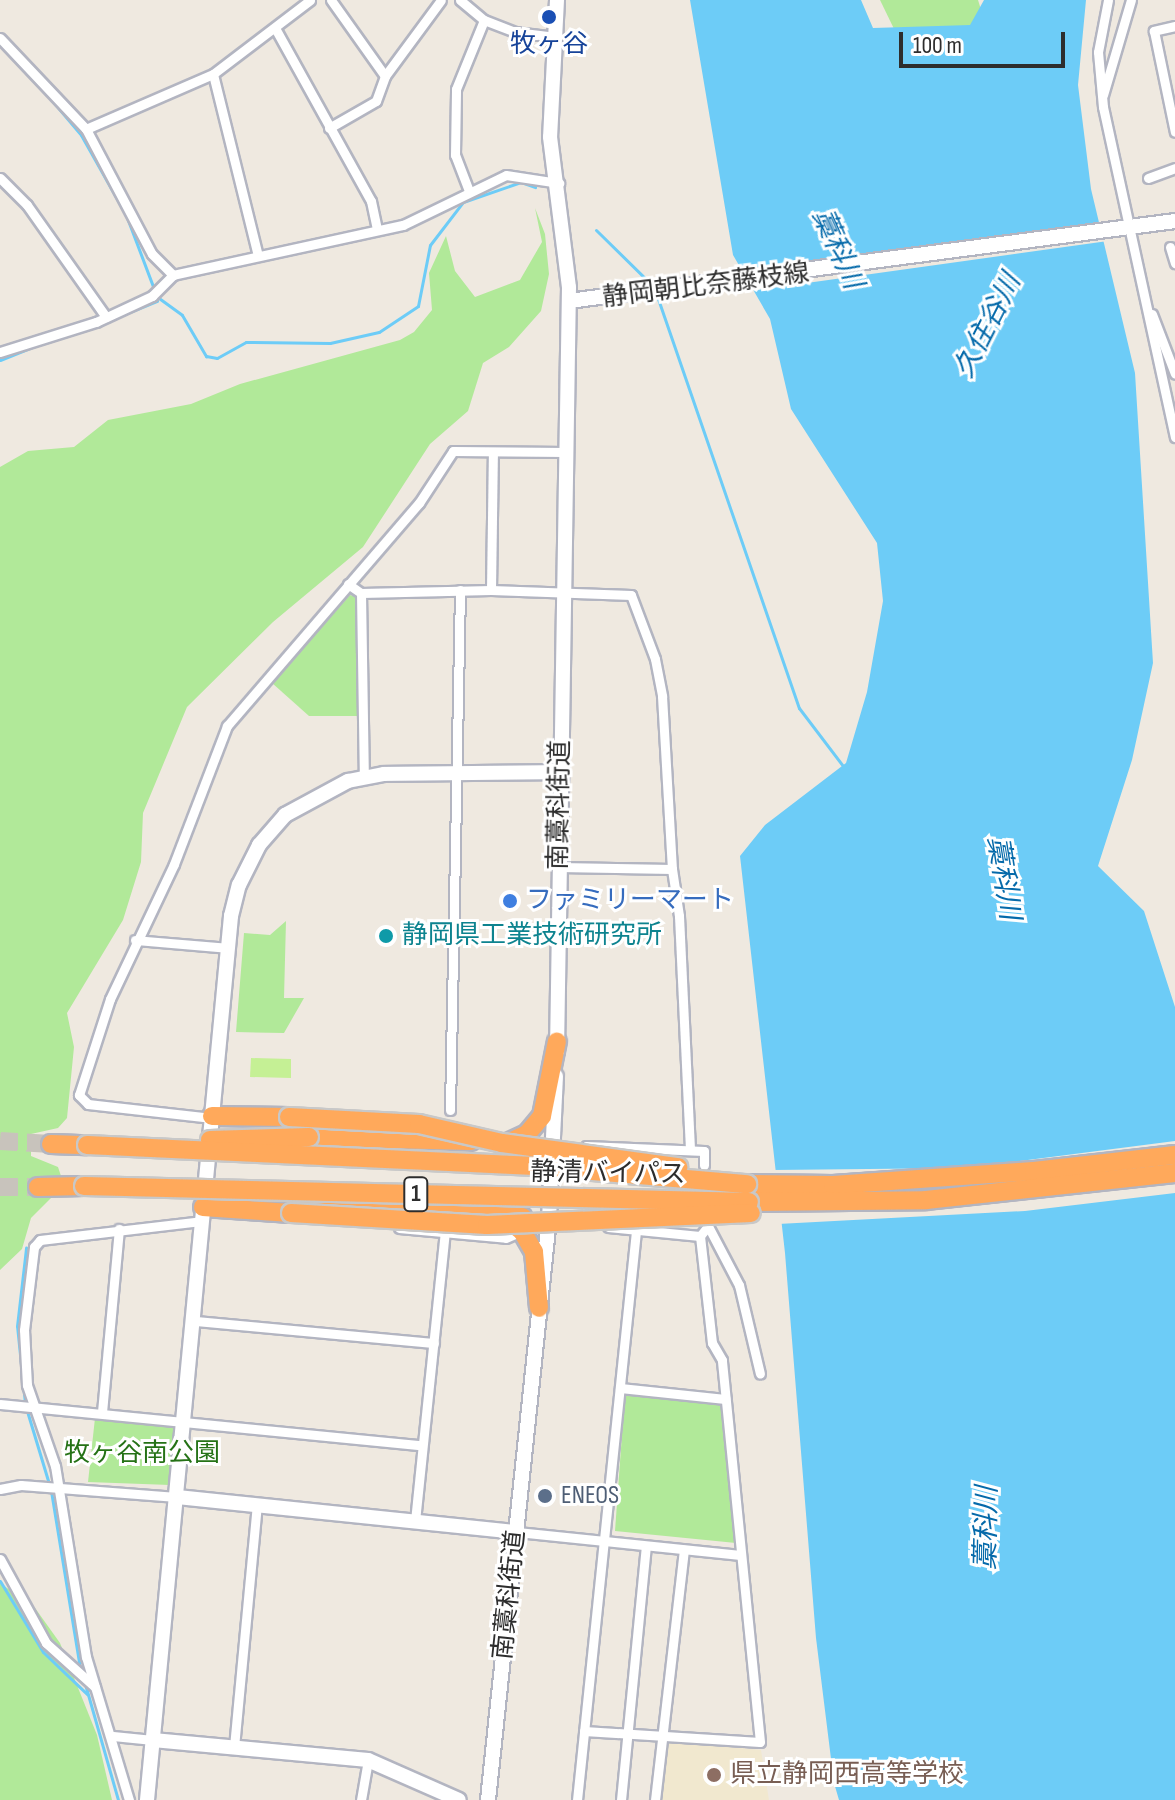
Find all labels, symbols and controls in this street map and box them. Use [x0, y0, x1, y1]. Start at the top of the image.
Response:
marker: 牧ヶ谷 [540, 8, 558, 26]
scale bar [903, 16, 1069, 66]
place label: 牧ヶ谷 [510, 29, 588, 61]
text: 100 m [913, 31, 962, 60]
water label: 藁科川 [805, 204, 869, 294]
street label: 静岡朝比奈藤枝線 [601, 258, 811, 314]
water label: 久住谷川 [948, 268, 1028, 384]
street label: 南藁科街道 [543, 740, 577, 870]
water label: 藁科川 [980, 834, 1026, 922]
place label: ファミリーマート [526, 885, 734, 917]
marker: ファミリーマート [501, 892, 519, 910]
place label: 静岡県工業技術研究所 [402, 920, 662, 952]
marker: 静岡県工業技術研究所 [377, 927, 395, 945]
street label: 静清バイパス [530, 1157, 686, 1191]
road number: 1 [402, 1174, 430, 1214]
park label: 牧ヶ谷南公園 [64, 1438, 220, 1470]
place label: ENEOS [561, 1480, 619, 1512]
water label: 藁科川 [969, 1486, 1005, 1570]
marker: ENEOS [536, 1487, 554, 1505]
street label: 南藁科街道 [488, 1529, 532, 1661]
place label: 県立静岡西高等学校 [730, 1759, 964, 1791]
marker: 県立静岡西高等学校 [705, 1766, 723, 1784]

